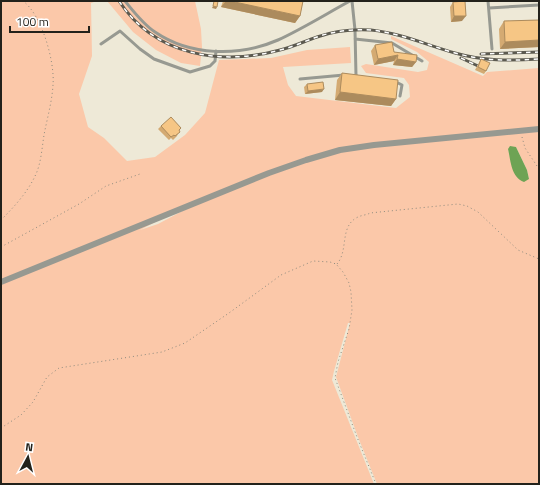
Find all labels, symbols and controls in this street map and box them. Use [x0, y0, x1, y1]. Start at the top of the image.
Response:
scale bar [10, 8, 89, 34]
text: 100 m [16, 12, 49, 31]
north arrow [8, 437, 48, 477]
text: N [24, 439, 34, 455]

